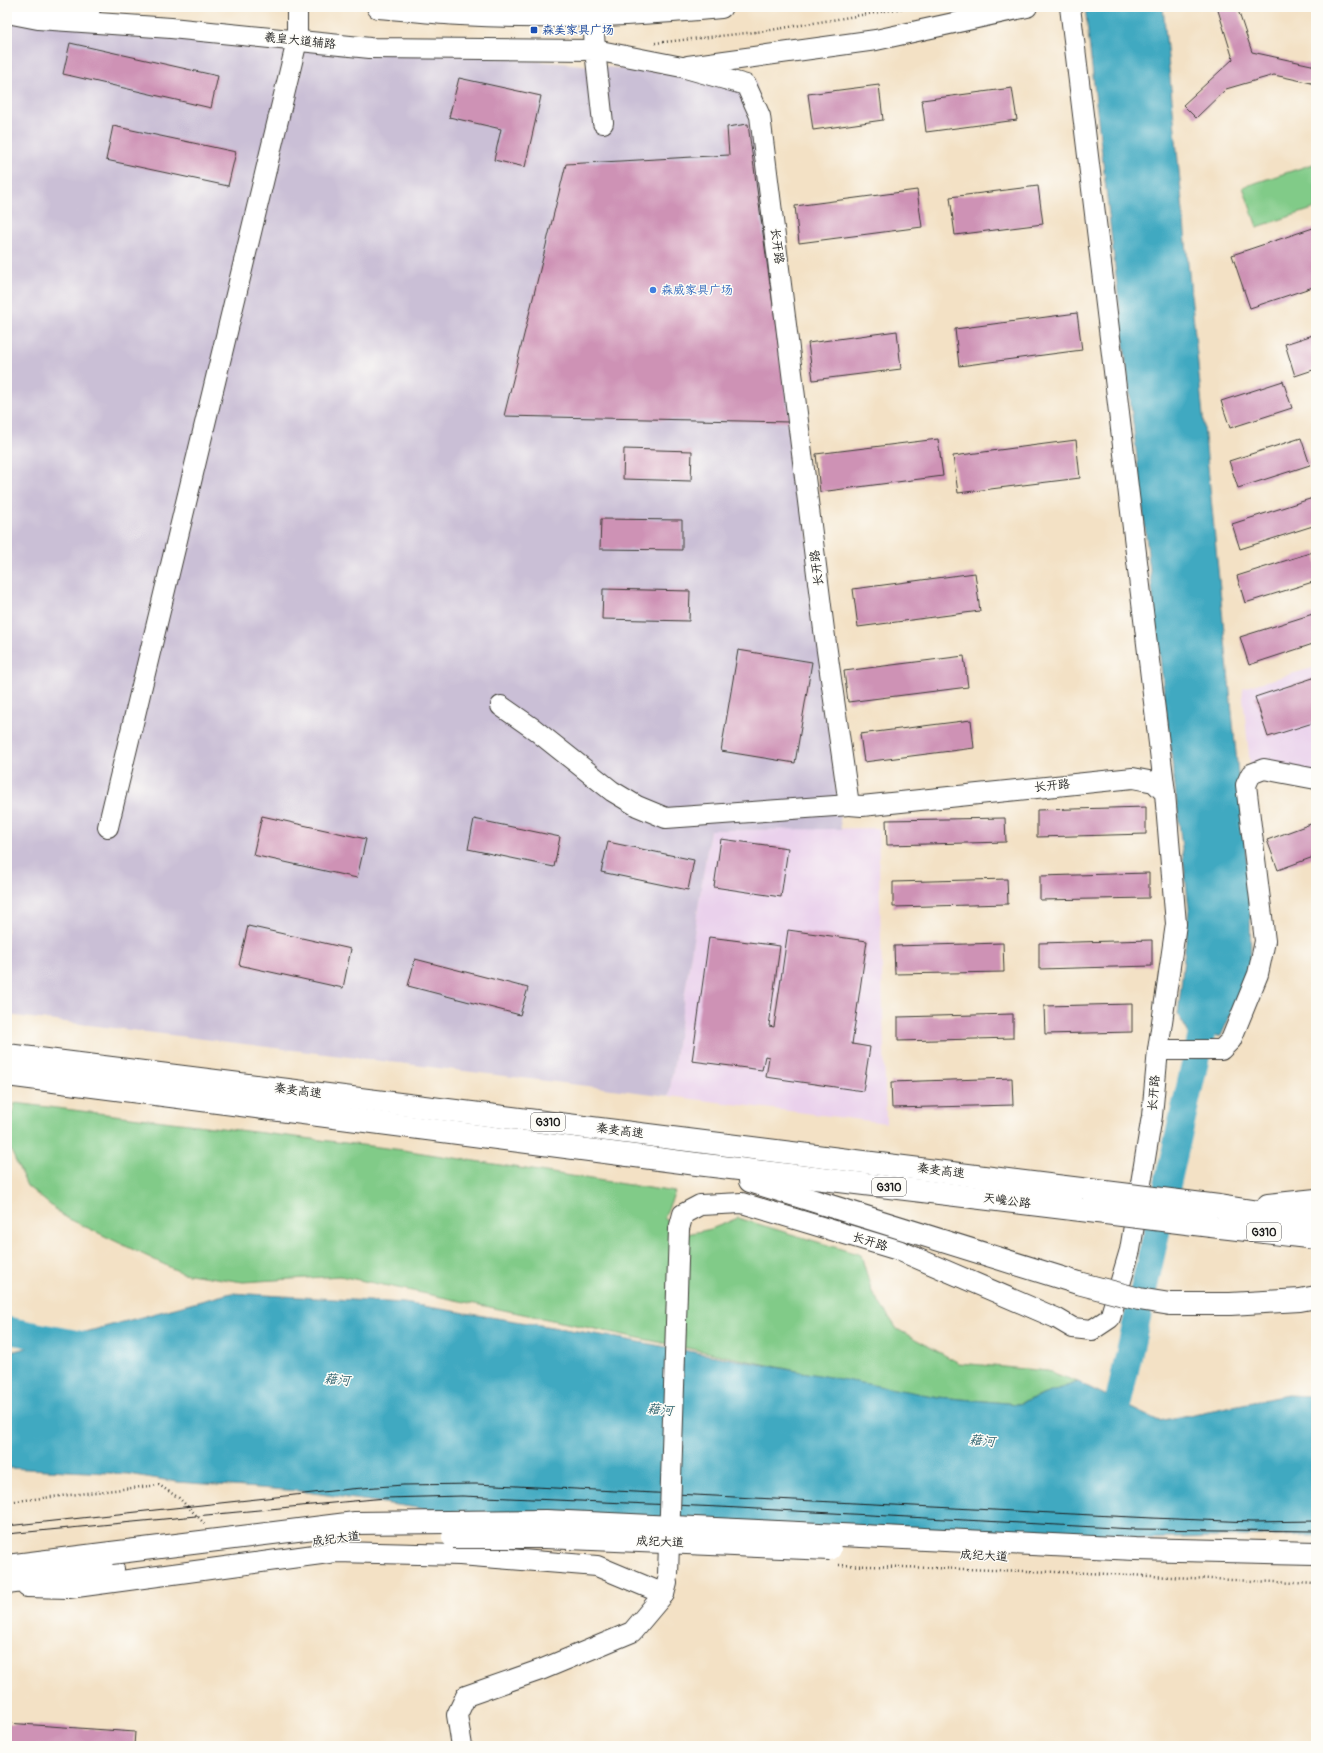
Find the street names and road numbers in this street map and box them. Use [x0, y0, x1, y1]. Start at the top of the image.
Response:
street label: 羲皇大道辅路 [263, 30, 337, 52]
street label: 长开路 [767, 227, 787, 265]
street label: 长开路 [807, 549, 827, 587]
street label: 长开路 [1033, 777, 1071, 795]
street label: 长开路 [1145, 1074, 1163, 1112]
street label: 秦麦高速 [273, 1081, 323, 1101]
road number: G310 [531, 1113, 565, 1131]
street label: 秦麦高速 [595, 1121, 645, 1141]
street label: 秦麦高速 [916, 1161, 966, 1181]
road number: G310 [872, 1178, 906, 1196]
street label: 天巉公路 [982, 1191, 1032, 1211]
road number: G310 [1247, 1223, 1281, 1241]
street label: 长开路 [851, 1230, 889, 1254]
street label: 成纪大道 [311, 1529, 361, 1549]
street label: 成纪大道 [636, 1534, 684, 1550]
street label: 成纪大道 [960, 1547, 1008, 1565]

